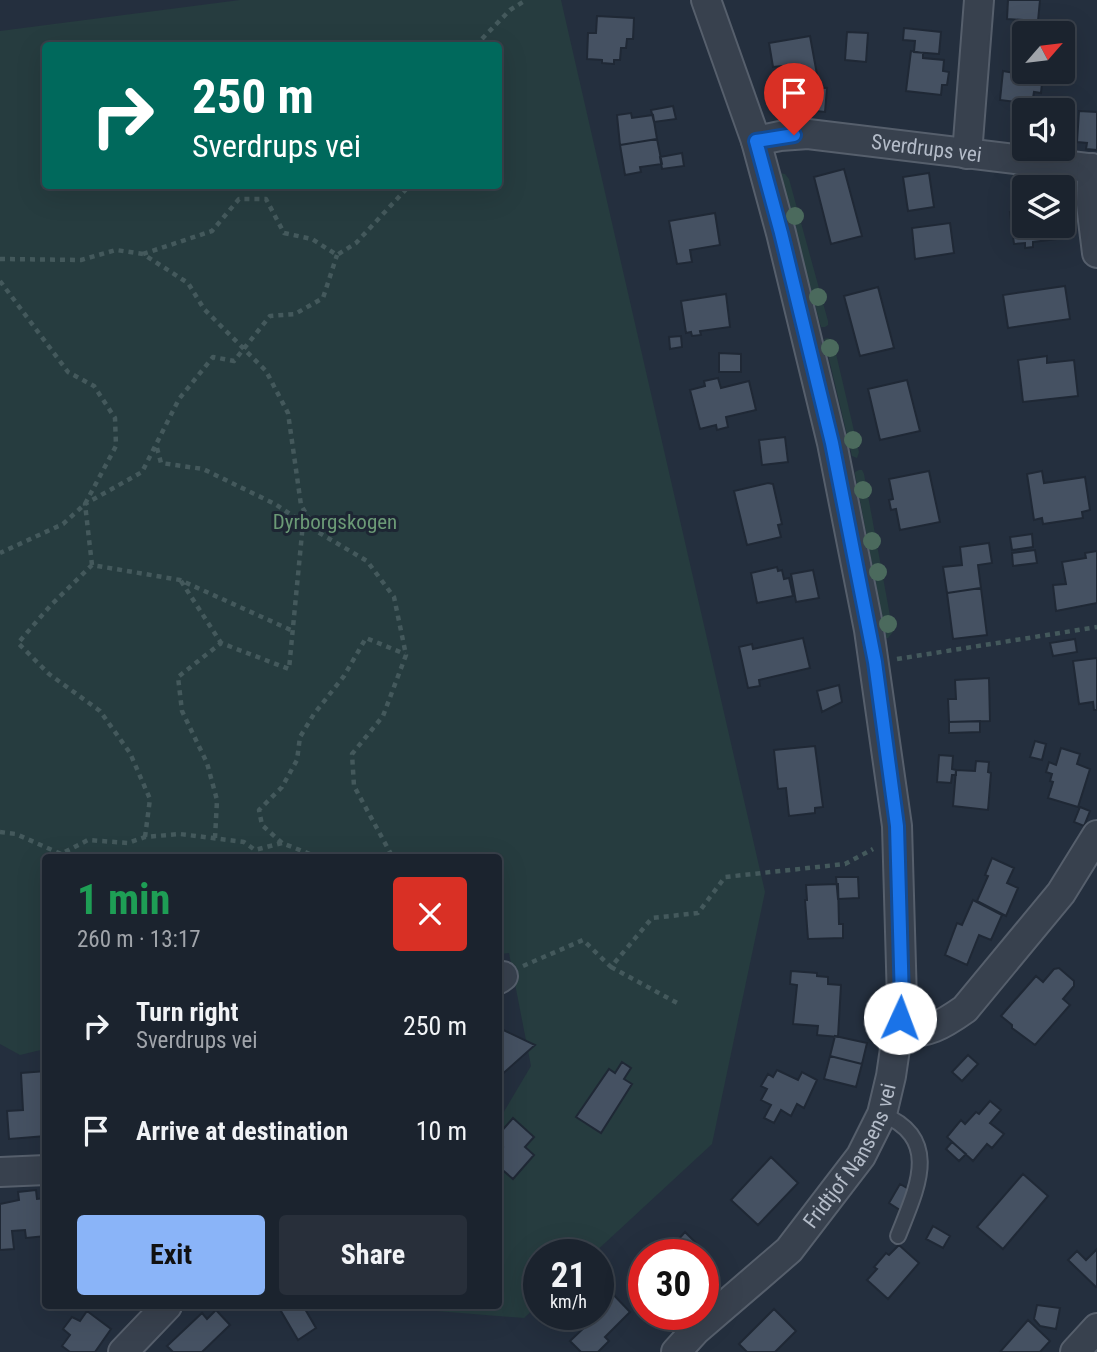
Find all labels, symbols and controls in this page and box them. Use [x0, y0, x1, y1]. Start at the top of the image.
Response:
north arrow [1012, 21, 1074, 84]
map controls [1012, 21, 1075, 238]
pin [764, 63, 824, 135]
text: 250 m [192, 68, 314, 125]
icon: right [77, 70, 168, 161]
icon: arrive [775, 74, 813, 112]
button: sound [1012, 98, 1075, 161]
text: Sverdrups vei [192, 127, 361, 165]
street label: Sverdrups vei [870, 130, 983, 167]
button: layers [1012, 175, 1075, 238]
park label: Dyrborgskogen [273, 510, 397, 534]
text: 1 min [77, 875, 170, 924]
button: close [393, 877, 467, 951]
text: 260 m · 13:17 [77, 926, 201, 953]
position arrow [863, 981, 937, 1055]
text: Turn right [136, 997, 238, 1027]
icon: right [77, 1007, 115, 1045]
text: 250 m [403, 1011, 467, 1041]
text: Sverdrups vei [136, 1027, 258, 1054]
street label: Fridtjof Nansens vei [798, 1081, 901, 1233]
icon: arrive [77, 1112, 115, 1150]
text: Arrive at destination [136, 1116, 348, 1146]
text: 10 m [416, 1116, 467, 1146]
button: Exit [77, 1215, 265, 1295]
button: Share [279, 1215, 467, 1295]
speed limit sign: 30 [628, 1239, 719, 1330]
text: 21 [551, 1255, 586, 1296]
text: km/h [550, 1291, 587, 1312]

